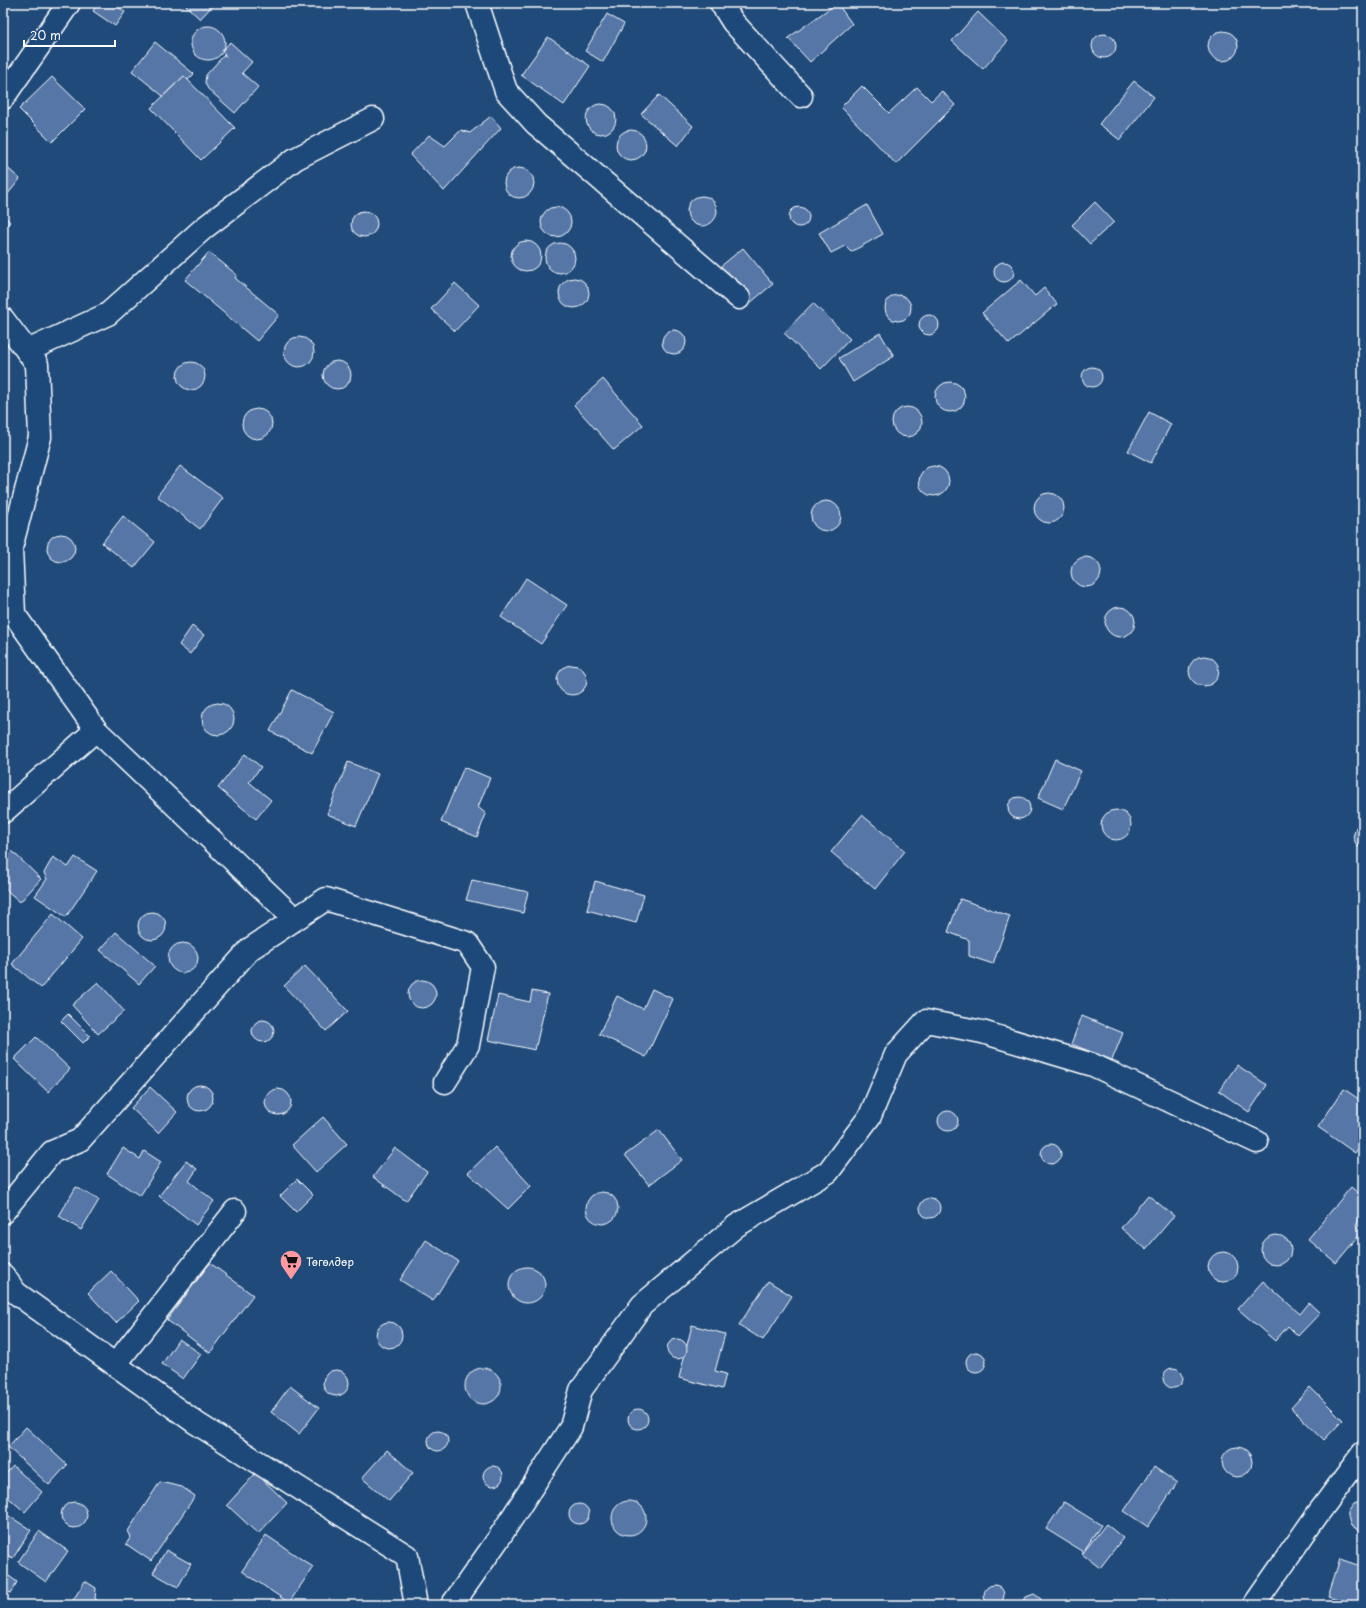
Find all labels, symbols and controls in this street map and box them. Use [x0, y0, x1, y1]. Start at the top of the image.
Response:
scale bar [24, 22, 115, 48]
text: 20 m [30, 26, 61, 44]
supermarket icon: Төгөлдөр [278, 1248, 304, 1281]
place label: Төгөлдөр [306, 1253, 354, 1270]

